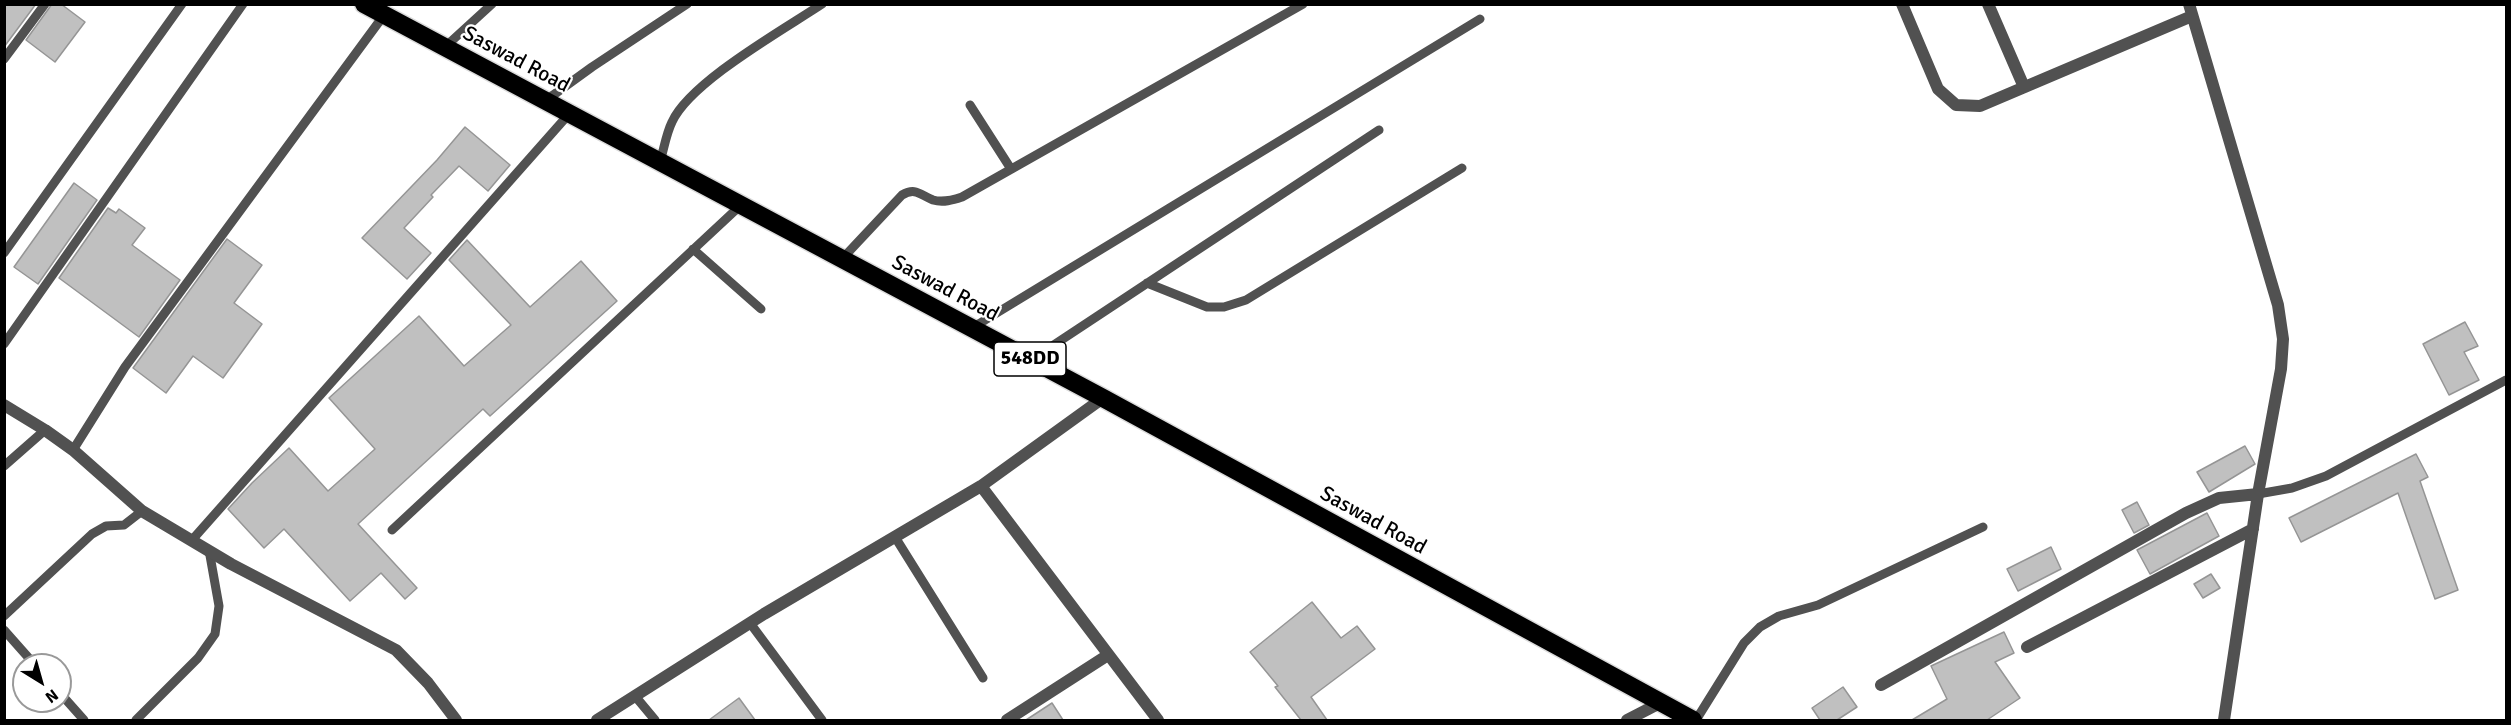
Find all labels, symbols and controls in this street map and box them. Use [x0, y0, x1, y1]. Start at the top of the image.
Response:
street label: Saswad Road [458, 21, 574, 99]
street label: Saswad Road [887, 250, 1003, 328]
road number: 548DD [994, 342, 1066, 376]
street label: Saswad Road [1315, 481, 1431, 561]
north arrow [12, 653, 72, 713]
text: N [41, 684, 62, 707]

